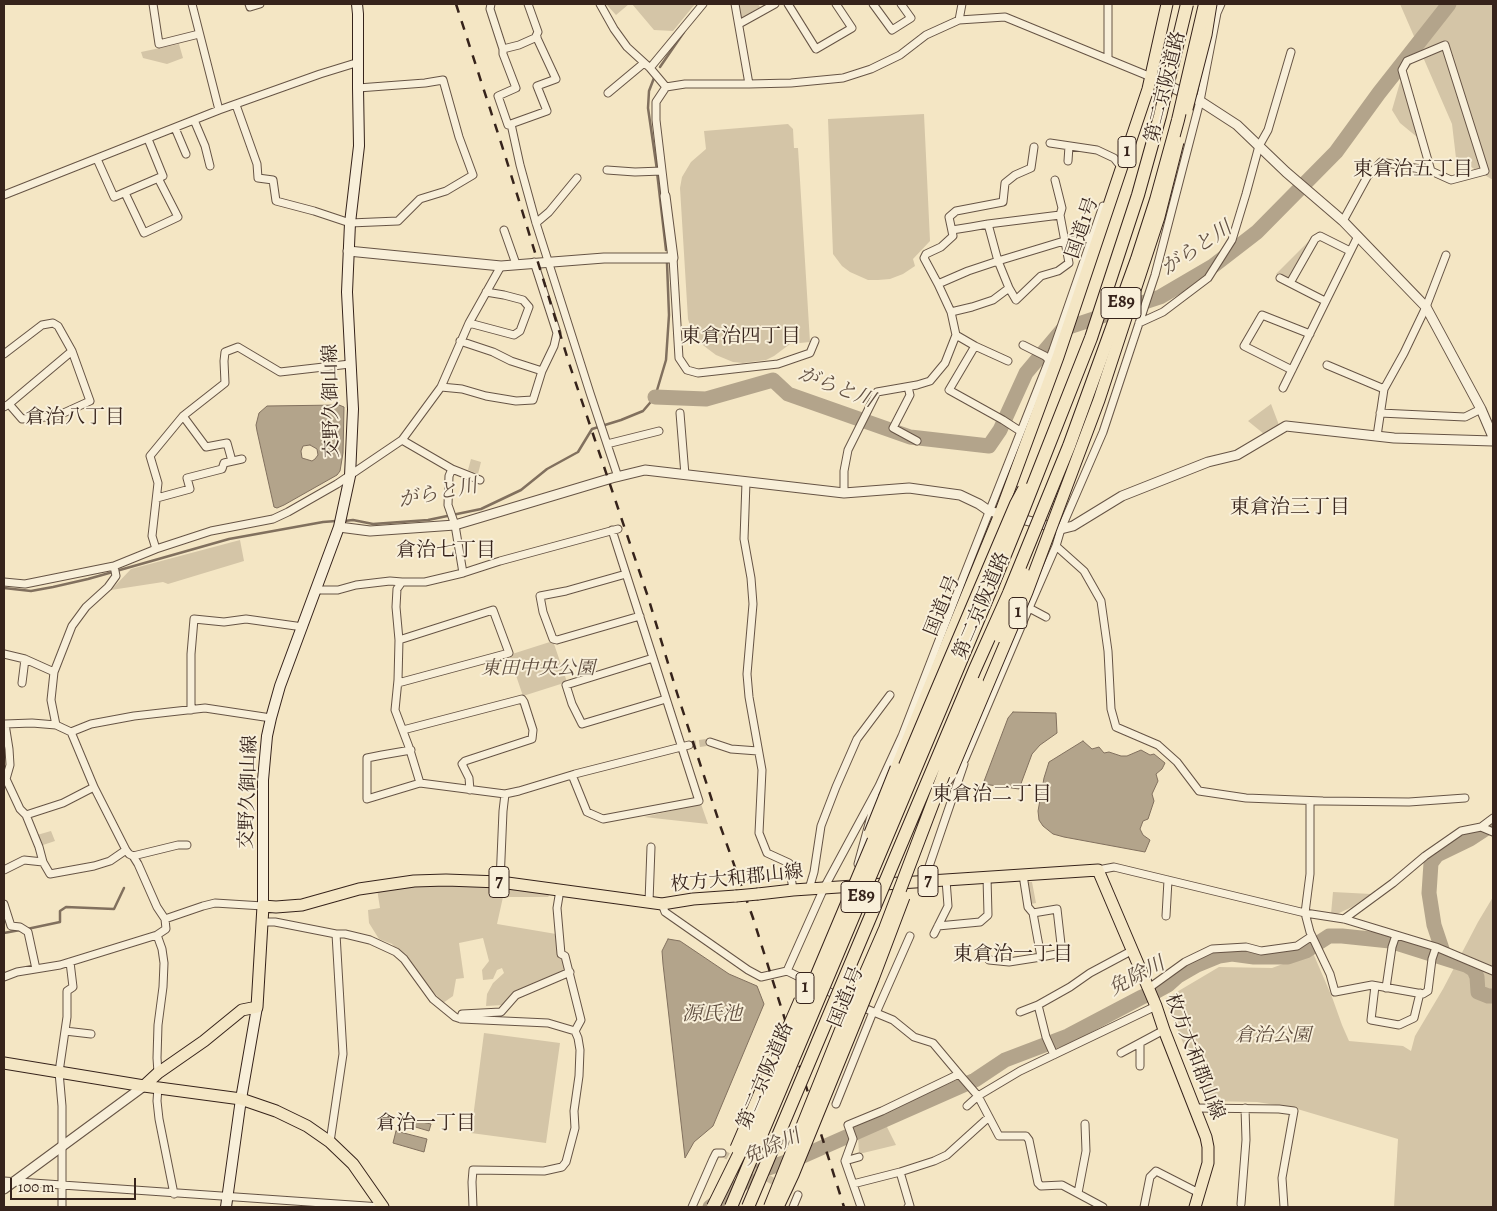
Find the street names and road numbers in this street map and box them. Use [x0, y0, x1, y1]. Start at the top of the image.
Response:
street label: 第二京阪道路 [1141, 29, 1191, 145]
road number: 1 [1118, 136, 1136, 168]
street label: 国道1号 [1062, 194, 1104, 262]
road number: E89 [1101, 288, 1141, 318]
street label: 交野久御山線 [320, 344, 344, 458]
street label: 第二京阪道路 [949, 549, 1015, 663]
street label: 国道1号 [921, 572, 965, 640]
road number: 1 [1009, 598, 1027, 628]
street label: 交野久御山線 [236, 735, 262, 849]
street label: 枚方大和郡山線 [670, 861, 804, 897]
road number: 7 [489, 866, 509, 898]
road number: 7 [918, 866, 938, 896]
road number: E89 [841, 882, 881, 912]
street label: 国道1号 [825, 963, 869, 1031]
road number: 1 [796, 972, 814, 1004]
street label: 枚方大和郡山線 [1160, 991, 1228, 1123]
street label: 第二京阪道路 [733, 1019, 799, 1133]

